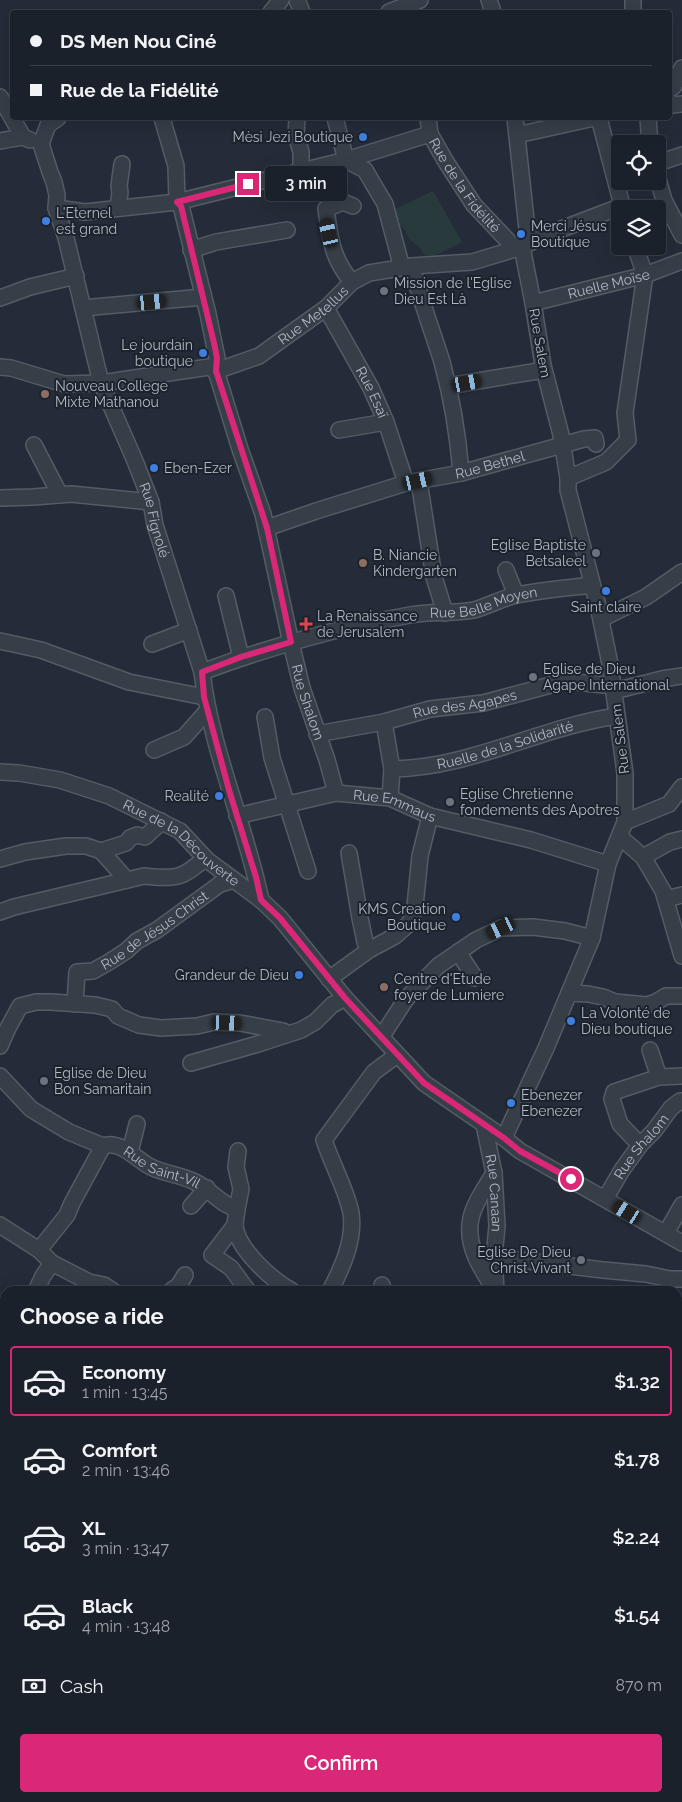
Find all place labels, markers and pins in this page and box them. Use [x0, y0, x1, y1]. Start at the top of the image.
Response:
place label: Mèsi Jezi Boutique [232, 129, 353, 145]
marker: Mèsi Jezi Boutique [357, 131, 369, 143]
place label: L'Eternel est grand [56, 205, 117, 237]
marker: L'Eternel est grand [40, 215, 52, 227]
place label: Merci Jésus Boutique [531, 218, 607, 250]
marker: Merci Jésus Boutique [515, 228, 527, 240]
place label: Mission de l'Eglise Dieu Est Là [394, 275, 512, 307]
marker: Mission de l'Eglise Dieu Est Là [378, 285, 390, 297]
place label: Le jourdain boutique [121, 337, 193, 369]
marker: Le jourdain boutique [197, 347, 209, 359]
place label: Nouveau College Mixte Mathanou [55, 378, 168, 410]
marker: Nouveau College Mixte Mathanou [39, 388, 51, 400]
place label: Eben-Ezer [164, 460, 232, 476]
marker: Eben-Ezer [148, 462, 160, 474]
place label: Eglise Baptiste Betsaleel [491, 537, 586, 569]
place label: B. Niancie Kindergarten [373, 547, 457, 579]
marker: Eglise Baptiste Betsaleel [590, 547, 602, 559]
marker: B. Niancie Kindergarten [357, 557, 369, 569]
marker: Saint claire [600, 585, 612, 597]
place label: Saint claire [571, 599, 641, 615]
place label: La Renaissance de Jerusalem [317, 608, 418, 640]
marker: La Renaissance de Jerusalem [299, 617, 313, 631]
place label: Eglise de Dieu Agape International [543, 661, 670, 693]
marker: Eglise de Dieu Agape International [527, 671, 539, 683]
place label: Eglise Chretienne fondements des Apotres [460, 786, 620, 818]
place label: Realité [165, 788, 209, 804]
marker: Realité [213, 790, 225, 802]
marker: Eglise Chretienne fondements des Apotres [444, 796, 456, 808]
place label: KMS Creation Boutique [358, 901, 446, 933]
marker: KMS Creation Boutique [450, 911, 462, 923]
place label: Grandeur de Dieu [175, 967, 289, 983]
marker: Grandeur de Dieu [293, 969, 305, 981]
place label: Centre d'Etude foyer de Lumiere [394, 971, 504, 1003]
marker: Centre d'Etude foyer de Lumiere [378, 981, 390, 993]
place label: La Volonté de Dieu boutique [581, 1005, 672, 1037]
marker: La Volonté de Dieu boutique [565, 1015, 577, 1027]
place label: Eglise de Dieu Bon Samaritain [54, 1065, 152, 1097]
marker: Eglise de Dieu Bon Samaritain [38, 1075, 50, 1087]
place label: Ebenezer Ebenezer [521, 1087, 583, 1119]
marker: Ebenezer Ebenezer [505, 1097, 517, 1109]
place label: Eglise De Dieu Christ Vivant [477, 1244, 571, 1276]
marker: Eglise De Dieu Christ Vivant [575, 1254, 587, 1266]

